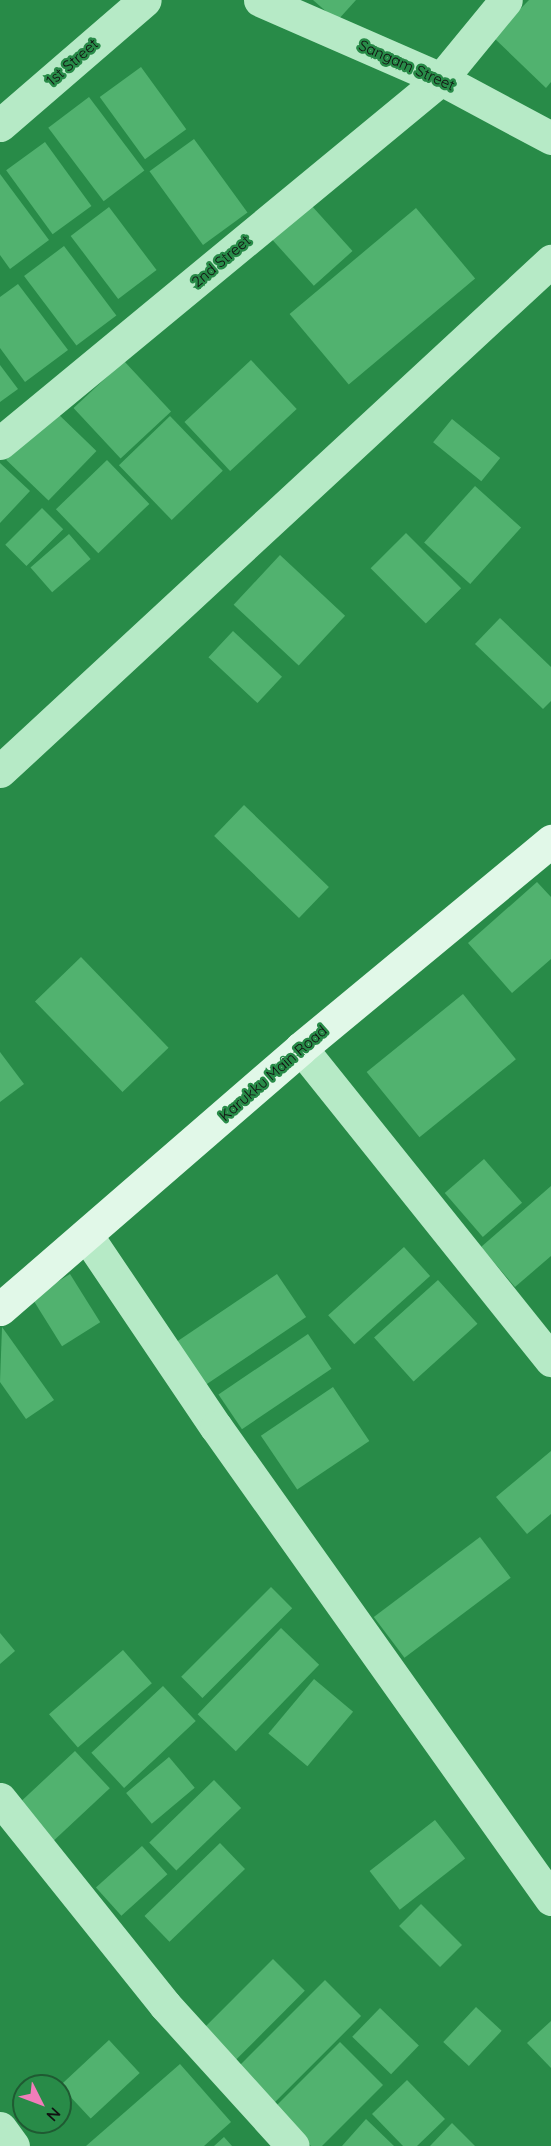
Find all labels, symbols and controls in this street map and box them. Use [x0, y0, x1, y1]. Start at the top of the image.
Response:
street label: 1st Street [42, 35, 102, 89]
street label: Sangam Street [356, 36, 458, 94]
street label: 2nd Street [188, 231, 254, 291]
street label: Karukku Main Road [215, 1021, 331, 1125]
north arrow [12, 2074, 72, 2134]
text: N [43, 2104, 65, 2126]

